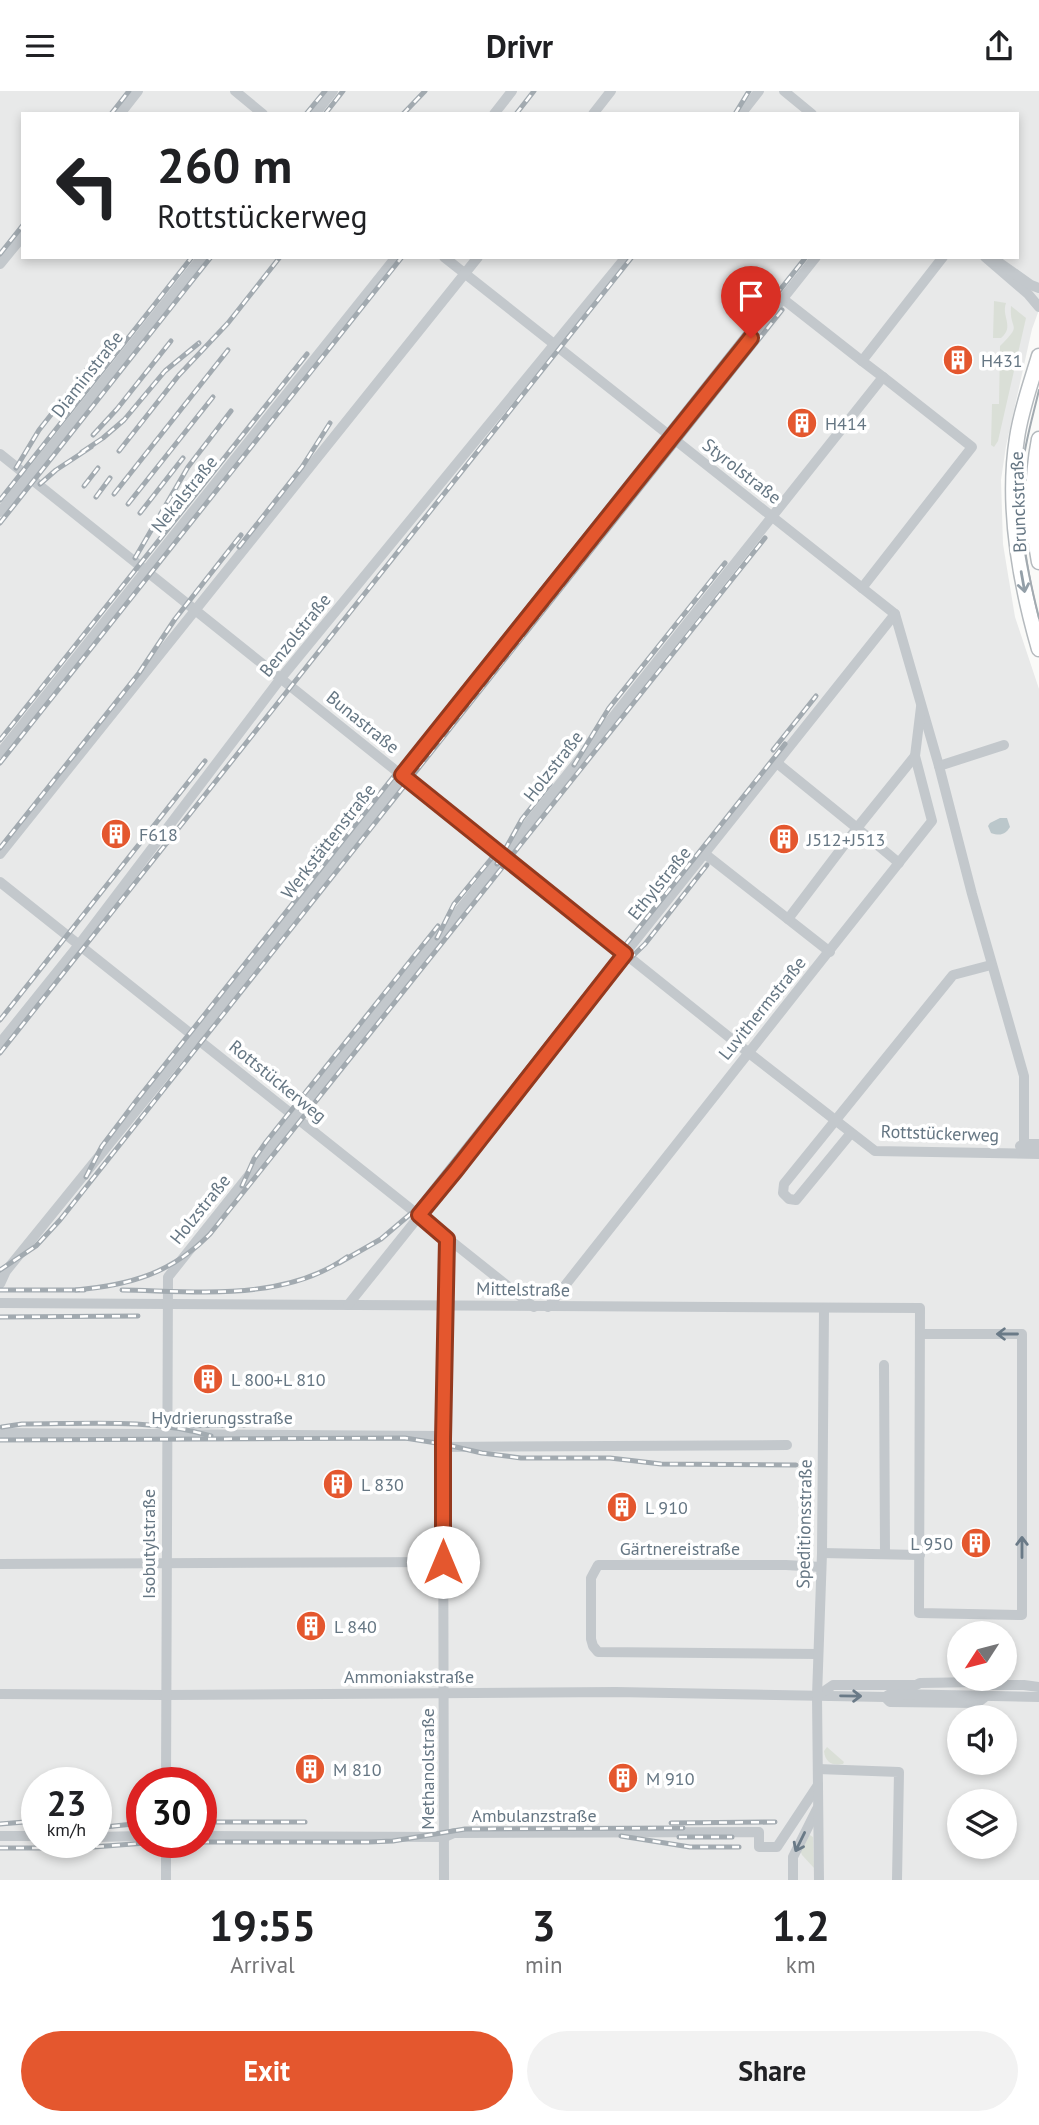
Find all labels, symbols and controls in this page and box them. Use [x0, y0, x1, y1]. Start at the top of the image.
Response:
text: Drivr [486, 25, 553, 67]
icon: menu [21, 27, 59, 65]
icon: share [980, 27, 1018, 65]
text: 260 m [157, 133, 292, 197]
icon: left [42, 140, 133, 231]
text: Rottstückerweg [157, 195, 368, 237]
pin [721, 266, 781, 338]
icon: arrive [732, 277, 770, 315]
street label: Diaminstraße [46, 326, 128, 422]
building icon: H431 [941, 343, 975, 377]
place label: H431 [981, 349, 1023, 372]
building icon: H414 [785, 406, 819, 440]
place label: H414 [825, 412, 867, 435]
street label: Styrolstraße [698, 433, 786, 509]
street label: Nekalstraße [146, 451, 222, 537]
street label: Brunckstraße [1005, 451, 1031, 553]
one-way arrow [1017, 570, 1030, 593]
street label: Benzolstraße [254, 589, 336, 681]
street label: Bunastraße [322, 686, 404, 758]
street label: Holzstraße [518, 726, 588, 806]
street label: Werkstättenstraße [276, 779, 380, 903]
building icon: F618 [99, 817, 133, 851]
building icon: J512+J513 [767, 822, 801, 856]
place label: F618 [139, 823, 178, 846]
place label: J512+J513 [806, 828, 885, 851]
street label: Ethylstraße [622, 842, 696, 924]
street label: Luvithermstraße [713, 952, 811, 1064]
street label: Rottstückerweg [225, 1035, 331, 1127]
street label: Rottstückerweg [880, 1119, 1000, 1147]
street label: Holzstraße [165, 1169, 235, 1249]
street label: Mittelstraße [476, 1277, 570, 1301]
one-way arrow [996, 1327, 1019, 1341]
building icon: L 800+L 810 [191, 1362, 225, 1396]
place label: L 800+L 810 [231, 1368, 326, 1391]
street label: Hydrierungsstraße [151, 1406, 293, 1429]
street label: Speditionsstraße [791, 1459, 817, 1589]
building icon: L 830 [321, 1467, 355, 1501]
place label: L 830 [361, 1473, 404, 1496]
street label: Isobutylstraße [137, 1489, 160, 1599]
building icon: L 910 [605, 1490, 639, 1524]
place label: L 910 [645, 1496, 688, 1519]
position arrow [406, 1525, 480, 1599]
building icon: L 950 [959, 1526, 993, 1560]
place label: L 950 [910, 1532, 953, 1555]
one-way arrow [1015, 1536, 1029, 1559]
street label: Gärtnereistraße [620, 1537, 740, 1560]
building icon: L 840 [294, 1609, 328, 1643]
place label: L 840 [334, 1615, 377, 1638]
north arrow [947, 1621, 1017, 1691]
map controls [947, 1621, 1017, 1859]
street label: Ammoniakstraße [344, 1665, 474, 1688]
one-way arrow [840, 1690, 863, 1703]
button: sound [947, 1705, 1017, 1775]
street label: Methanolstraße [416, 1708, 439, 1830]
building icon: M 810 [293, 1752, 327, 1786]
place label: M 810 [333, 1758, 382, 1781]
building icon: M 910 [606, 1761, 640, 1795]
speed limit sign: 30 [126, 1767, 217, 1858]
place label: M 910 [646, 1767, 695, 1790]
text: 23 [47, 1780, 86, 1826]
button: layers [947, 1789, 1017, 1859]
street label: Ambulanzstraße [471, 1804, 597, 1827]
text: km/h [47, 1818, 86, 1841]
one-way arrow [793, 1831, 807, 1852]
text: 19:55 [209, 1898, 316, 1953]
text: 3 [532, 1898, 556, 1953]
text: 1.2 [772, 1898, 830, 1953]
text: Arrival [230, 1950, 295, 1979]
text: min [525, 1950, 562, 1979]
text: km [786, 1950, 816, 1979]
button: Exit [21, 2031, 513, 2111]
button: Share [527, 2031, 1018, 2111]

